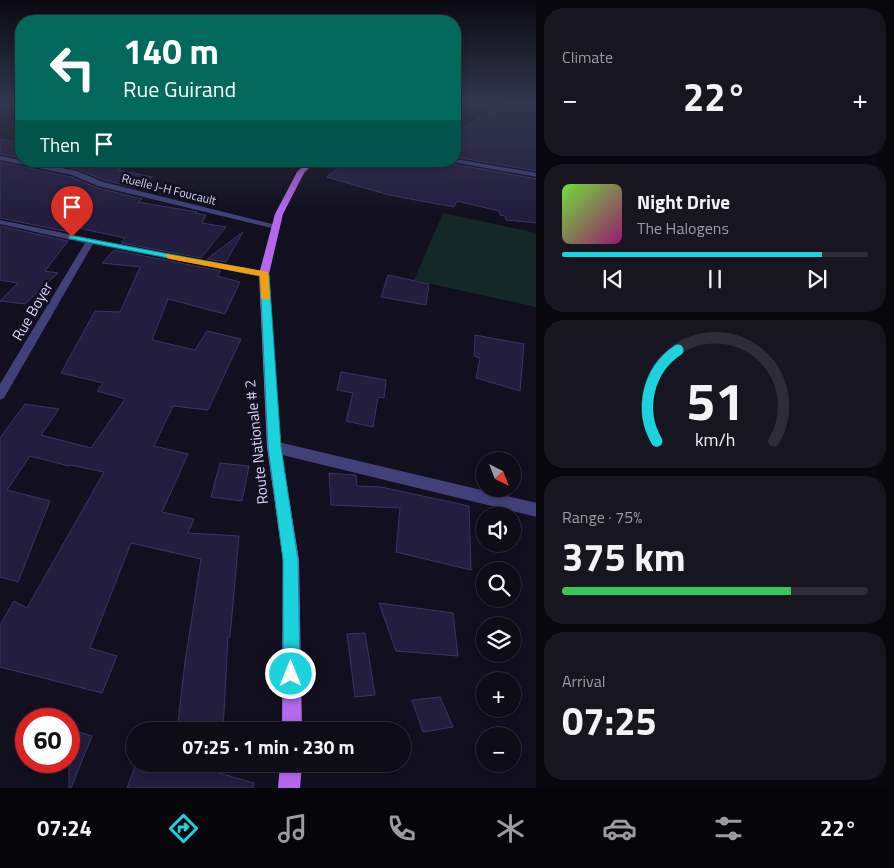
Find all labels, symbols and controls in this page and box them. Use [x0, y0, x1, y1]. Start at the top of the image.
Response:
text: 140 m [123, 24, 219, 78]
icon: left [40, 35, 105, 100]
text: Climate [562, 45, 613, 69]
text: 22° [683, 68, 747, 126]
text: Rue Guirand [123, 72, 236, 106]
text: − [562, 77, 578, 120]
text: + [852, 77, 868, 120]
text: Then [40, 130, 80, 159]
icon: arrive [90, 130, 118, 158]
street label: Ruelle J-H Foucault [120, 168, 219, 210]
pin [51, 186, 93, 237]
text: Night Drive [637, 187, 730, 216]
icon: arrive [58, 193, 86, 221]
text: The Halogens [637, 216, 729, 240]
icon: previous [599, 265, 627, 293]
icon: pause [701, 265, 729, 293]
icon: next [803, 265, 831, 293]
street label: Rue Boyer [6, 277, 58, 345]
text: 51 [686, 361, 744, 440]
street label: Route Nationale # 2 [238, 379, 274, 505]
text: km/h [695, 426, 735, 453]
north arrow [476, 452, 521, 498]
map controls [476, 452, 521, 772]
text: Range · 75% [562, 505, 642, 529]
button: sound [476, 507, 521, 552]
text: 375 km [562, 528, 686, 586]
button: search [476, 562, 521, 607]
button: layers [476, 617, 521, 662]
position arrow [264, 647, 316, 699]
text: Arrival [562, 669, 605, 693]
button: + [476, 672, 521, 717]
text: 07:25 [562, 692, 657, 750]
speed limit sign: 60 [15, 708, 80, 773]
button: − [476, 727, 521, 772]
text: 07:25 · 1 min · 230 m [182, 732, 355, 761]
text: 07:24 [37, 811, 92, 845]
icon: directions [166, 811, 201, 846]
icon: music [275, 811, 310, 846]
icon: phone [384, 811, 419, 846]
icon: climate [493, 811, 528, 846]
icon: car [602, 811, 637, 846]
icon: filters [711, 811, 746, 846]
text: 22° [820, 811, 857, 845]

